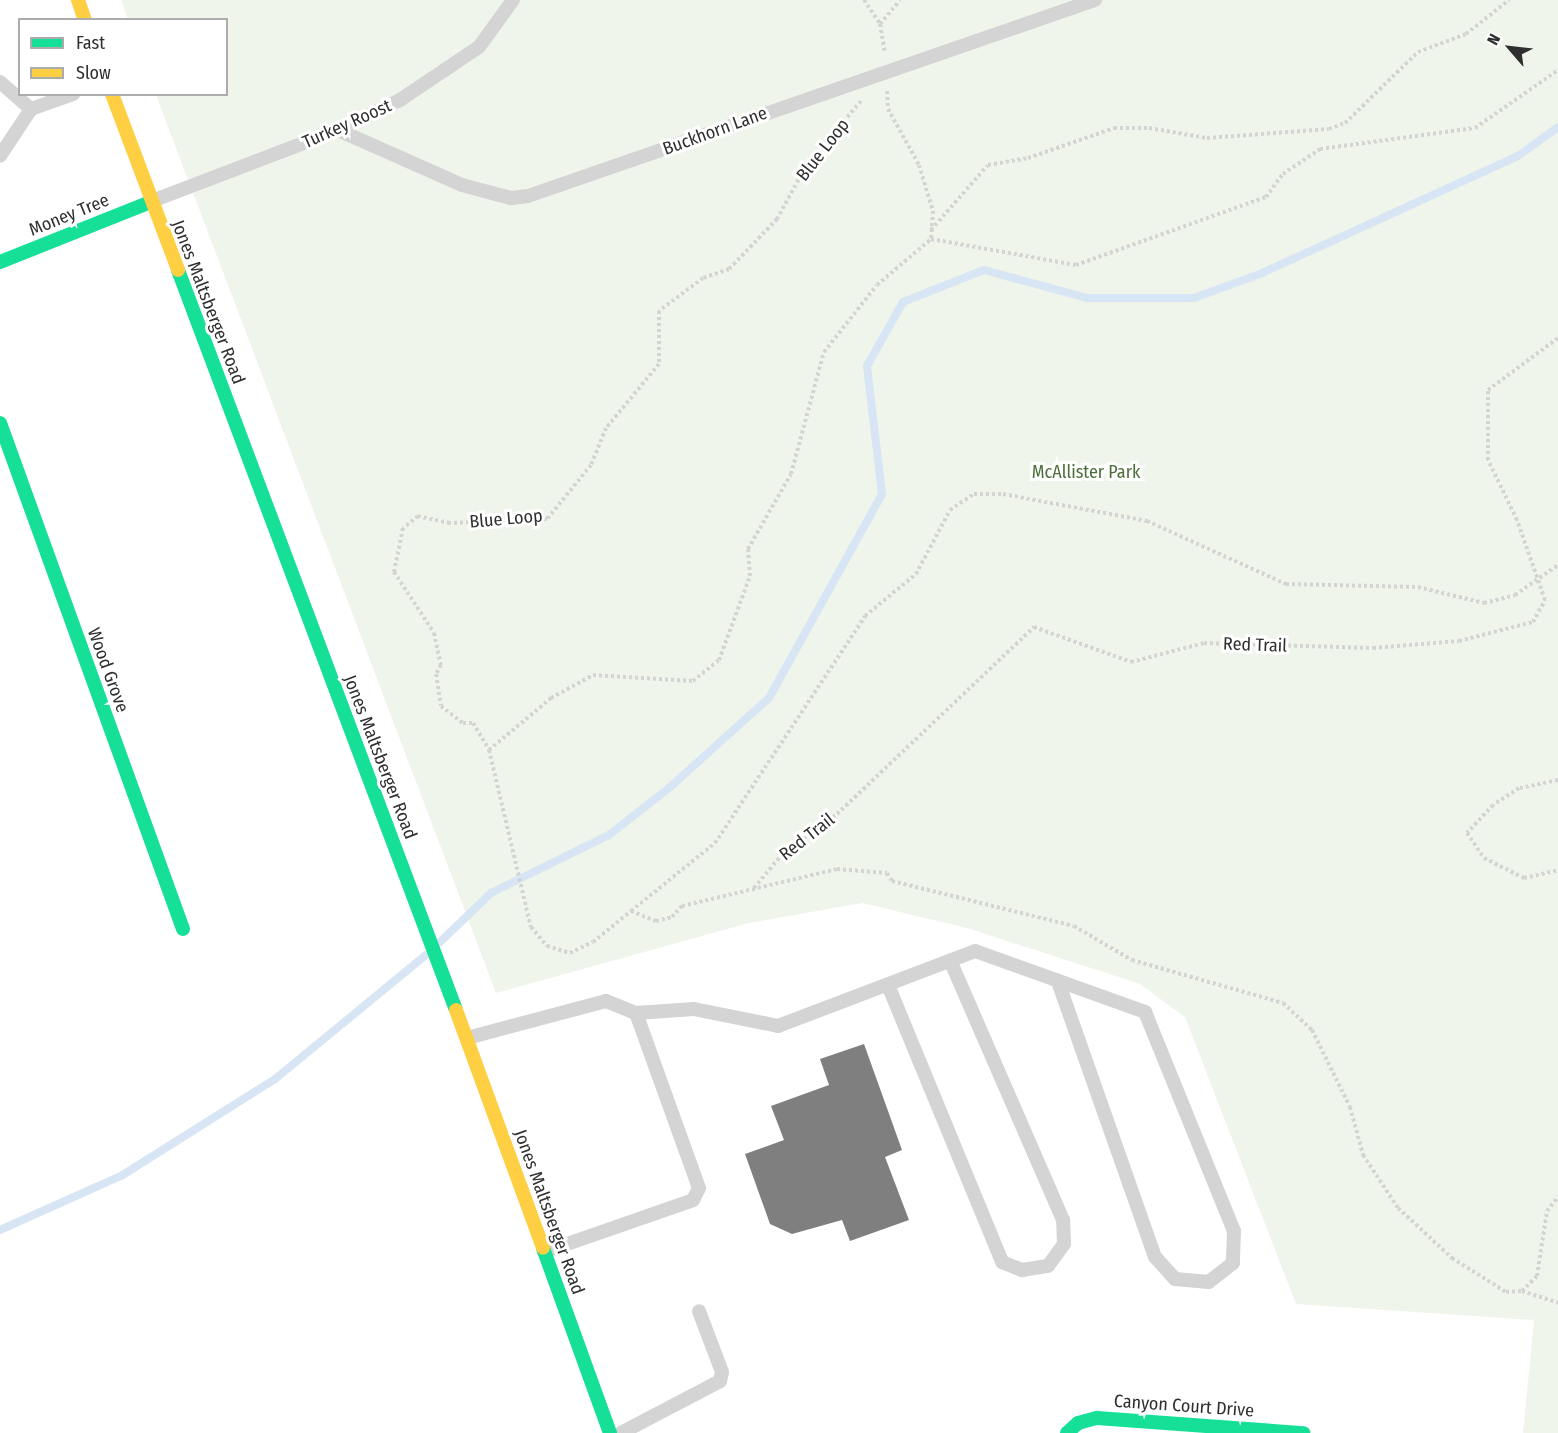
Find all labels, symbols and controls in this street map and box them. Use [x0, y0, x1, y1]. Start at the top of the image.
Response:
legend [18, 18, 228, 96]
north arrow [1480, 18, 1540, 78]
text: N [1483, 31, 1504, 48]
text: Fast [76, 32, 105, 54]
text: Slow [76, 62, 111, 84]
street label: Turkey Roost [299, 95, 395, 153]
street label: Buckhorn Lane [660, 102, 770, 160]
street label: Blue Loop [792, 115, 854, 185]
street label: Money Tree [26, 189, 112, 241]
street label: Jones Maltsberger Road [167, 217, 249, 387]
park label: McAllister Park [1032, 461, 1140, 483]
street label: Blue Loop [469, 505, 543, 533]
street label: Wood Grove [83, 625, 133, 715]
street label: Red Trail [1223, 633, 1287, 657]
street label: Jones Maltsberger Road [339, 672, 421, 842]
street label: Red Trail [775, 809, 839, 865]
street label: Jones Maltsberger Road [509, 1127, 589, 1297]
street label: Canyon Court Drive [1113, 1390, 1255, 1422]

